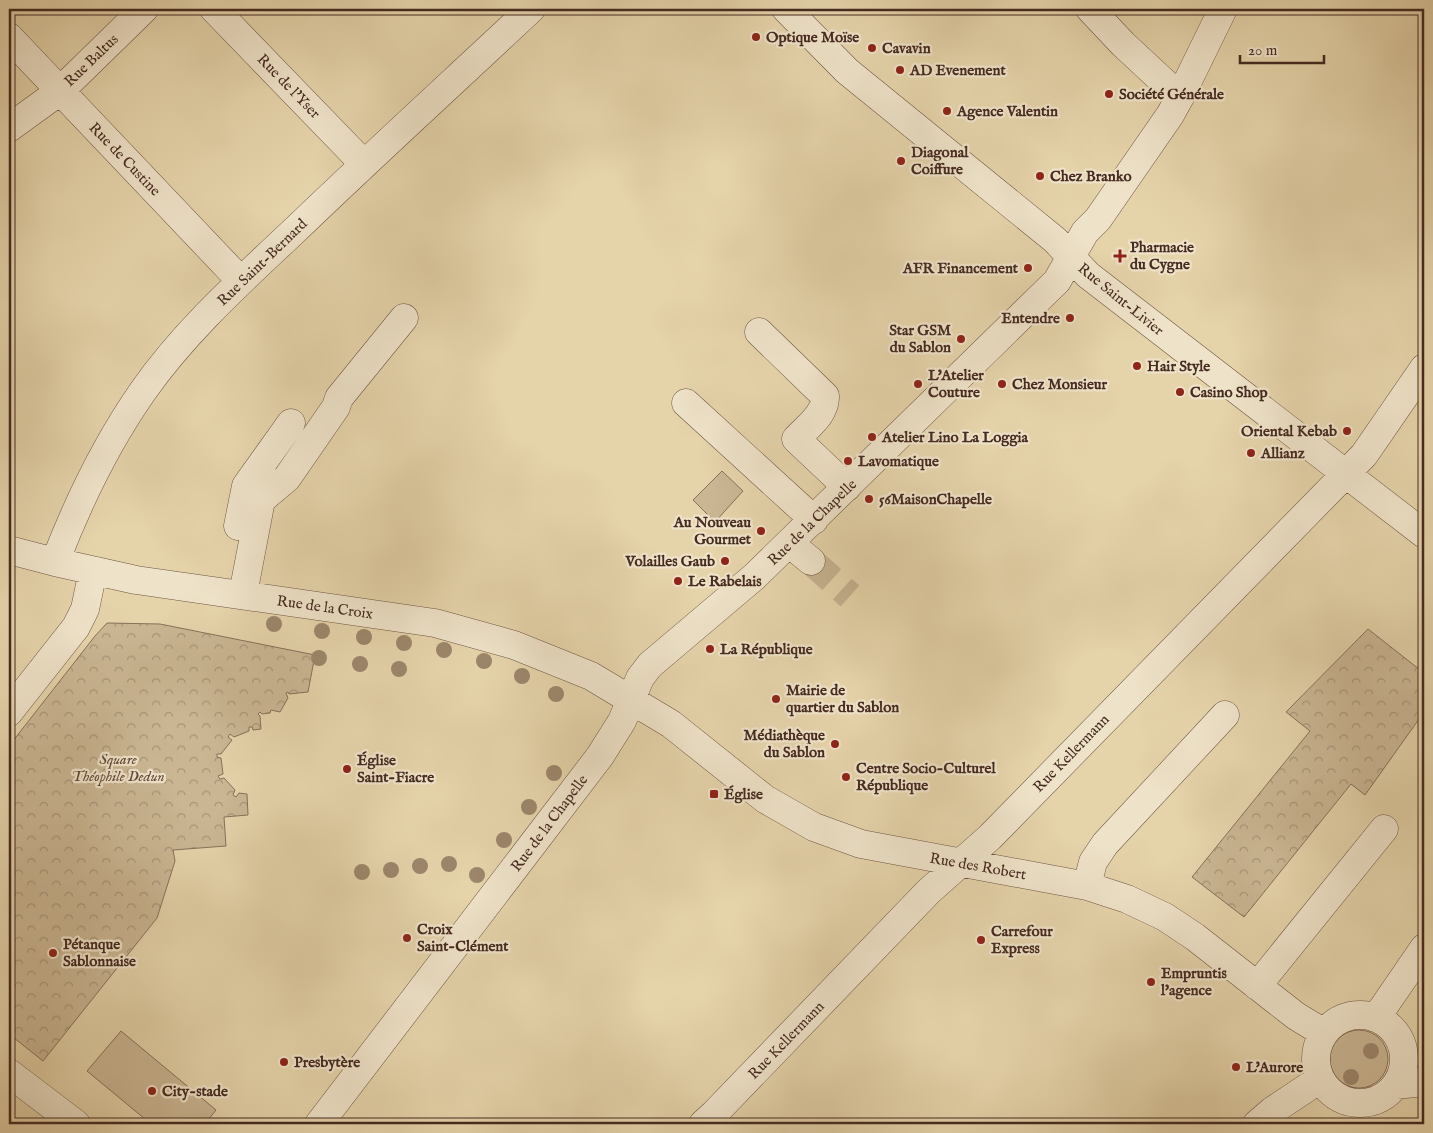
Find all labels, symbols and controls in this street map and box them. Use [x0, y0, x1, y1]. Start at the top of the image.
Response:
place label: Optique Moïse [766, 28, 859, 47]
street label: Rue Baltus [60, 30, 122, 91]
marker: Optique Moïse [750, 31, 762, 43]
scale bar [1240, 32, 1324, 64]
place label: Cavavin [882, 39, 931, 58]
text: 20 m [1248, 41, 1278, 60]
marker: Cavavin [866, 42, 878, 54]
street label: Rue de l'Yser [253, 50, 325, 123]
place label: AD Evenement [909, 61, 1006, 80]
marker: AD Evenement [894, 64, 906, 76]
place label: Société Générale [1119, 85, 1224, 104]
marker: Société Générale [1103, 88, 1115, 100]
place label: Agence Valentin [956, 102, 1058, 121]
marker: Agence Valentin [941, 105, 953, 117]
street label: Rue de Custine [85, 118, 165, 200]
place label: Diagonal Coiffure [911, 143, 969, 179]
marker: Diagonal Coiffure [895, 155, 907, 167]
place label: Chez Branko [1050, 167, 1132, 186]
marker: Chez Branko [1034, 170, 1046, 182]
street label: Rue Saint-Bernard [213, 214, 312, 310]
place label: Pharmacie du Cygne [1130, 238, 1194, 274]
marker: Pharmacie du Cygne [1114, 250, 1126, 262]
place label: AFR Financement [902, 259, 1019, 278]
street label: Rue Saint-Livier [1074, 259, 1168, 340]
marker: AFR Financement [1022, 262, 1034, 274]
place label: Entendre [1001, 309, 1060, 328]
marker: Entendre [1064, 312, 1076, 324]
place label: Star GSM du Sablon [889, 321, 951, 357]
marker: Star GSM du Sablon [955, 333, 967, 345]
place label: Hair Style [1147, 357, 1210, 376]
marker: Hair Style [1131, 360, 1143, 372]
place label: L'Atelier Couture [928, 366, 984, 402]
place label: Chez Monsieur [1012, 375, 1108, 394]
marker: L'Atelier Couture [912, 378, 924, 390]
marker: Chez Monsieur [996, 378, 1008, 390]
place label: Casino Shop [1190, 383, 1268, 402]
marker: Casino Shop [1174, 386, 1186, 398]
place label: Oriental Kebab [1241, 422, 1337, 441]
marker: Oriental Kebab [1341, 425, 1353, 437]
place label: Atelier Lino La Loggia [881, 428, 1029, 447]
marker: Atelier Lino La Loggia [866, 431, 878, 443]
place label: Allianz [1260, 444, 1305, 463]
marker: Allianz [1245, 447, 1257, 459]
place label: Lavomatique [858, 452, 939, 471]
marker: Lavomatique [842, 455, 854, 467]
street label: Rue de la Chapelle [764, 475, 861, 570]
place label: 56MaisonChapelle [879, 490, 992, 509]
marker: 56MaisonChapelle [863, 493, 875, 505]
place label: Au Nouveau Gourmet [673, 513, 752, 549]
marker: Au Nouveau Gourmet [755, 525, 767, 537]
place label: Volailles Gaub [625, 552, 715, 571]
marker: Volailles Gaub [719, 555, 731, 567]
place label: Le Rabelais [688, 572, 762, 591]
marker: Le Rabelais [672, 575, 684, 587]
street label: Rue de la Croix [276, 591, 375, 624]
place label: La République [720, 640, 813, 659]
marker: La République [704, 643, 716, 655]
place label: Mairie de quartier du Sablon [786, 681, 899, 717]
marker: Mairie de quartier du Sablon [770, 693, 782, 705]
street label: Rue Kellermann [1029, 710, 1113, 796]
place label: Médiathèque du Sablon [744, 726, 825, 762]
marker: Médiathèque du Sablon [829, 738, 841, 750]
park label: Square Théophile Dedun [71, 750, 165, 786]
place label: Église Saint-Fiacre [357, 751, 434, 787]
place label: Centre Socio-Culturel République [856, 759, 996, 795]
marker: Église Saint-Fiacre [341, 763, 353, 775]
street label: Rue de la Chapelle [507, 771, 592, 876]
marker: Centre Socio-Culturel République [840, 771, 852, 783]
place label: Église [724, 785, 763, 804]
marker: Église [708, 788, 720, 800]
street label: Rue des Robert [928, 849, 1028, 884]
place label: Croix Saint-Clément [417, 920, 509, 956]
place label: Carrefour Express [991, 922, 1053, 958]
marker: Croix Saint-Clément [401, 932, 413, 944]
marker: Carrefour Express [975, 934, 987, 946]
place label: Pétanque Sablonnaise [63, 935, 136, 971]
marker: Pétanque Sablonnaise [47, 947, 59, 959]
place label: Empruntis l'agence [1160, 964, 1227, 1000]
marker: Empruntis l'agence [1145, 976, 1157, 988]
street label: Rue Kellermann [744, 997, 828, 1083]
place label: Presbytère [294, 1053, 360, 1072]
marker: Presbytère [278, 1056, 290, 1068]
place label: L'Aurore [1246, 1058, 1303, 1077]
marker: L'Aurore [1230, 1061, 1242, 1073]
place label: City-stade [162, 1082, 228, 1101]
marker: City-stade [146, 1085, 158, 1097]

